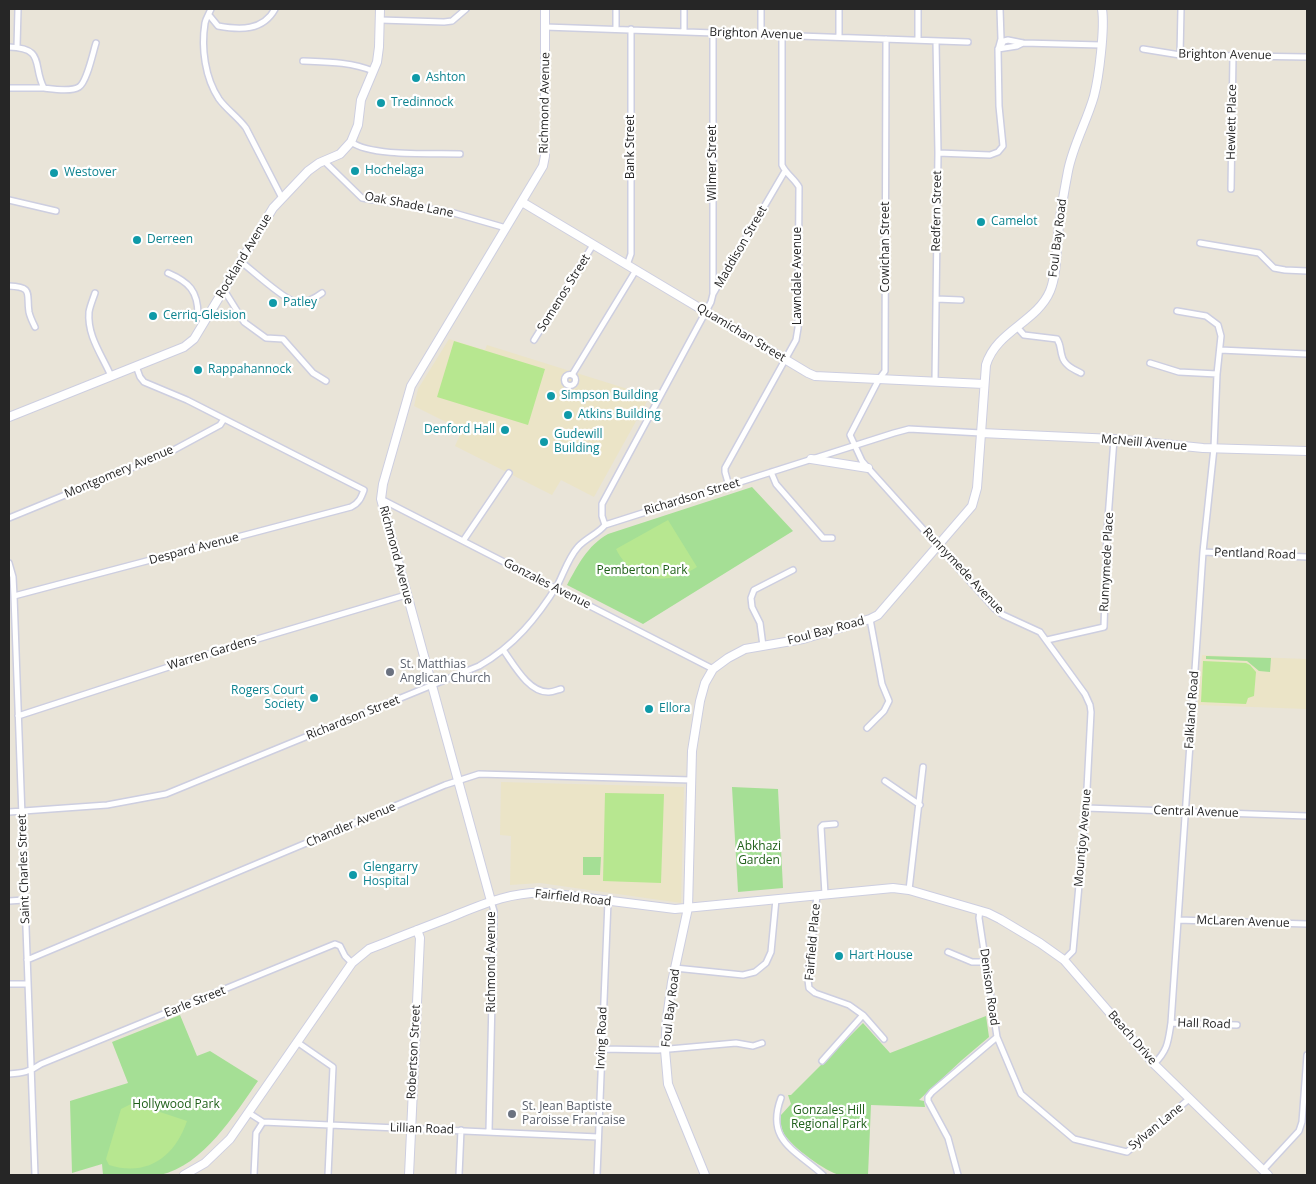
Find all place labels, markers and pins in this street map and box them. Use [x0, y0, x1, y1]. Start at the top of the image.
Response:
place label: Ashton [426, 71, 466, 85]
marker: Ashton [410, 72, 422, 84]
place label: Tredinnock [391, 96, 454, 110]
marker: Tredinnock [375, 97, 387, 109]
place label: Hochelaga [365, 164, 424, 178]
marker: Hochelaga [349, 165, 361, 177]
place label: Westover [64, 166, 117, 180]
marker: Westover [48, 167, 60, 179]
place label: Camelot [991, 215, 1038, 229]
marker: Camelot [975, 216, 987, 228]
place label: Derreen [147, 233, 193, 247]
marker: Derreen [131, 234, 143, 246]
place label: Patley [283, 296, 317, 310]
marker: Patley [267, 297, 279, 309]
place label: Cerriq-Gleision [163, 309, 246, 323]
marker: Cerriq-Gleision [147, 310, 159, 322]
place label: Rappahannock [208, 363, 291, 377]
marker: Rappahannock [192, 364, 204, 376]
place label: Simpson Building [561, 389, 658, 403]
marker: Simpson Building [545, 390, 557, 402]
place label: Atkins Building [578, 408, 661, 422]
marker: Atkins Building [562, 409, 574, 421]
place label: Denford Hall [424, 423, 495, 437]
marker: Denford Hall [499, 424, 511, 436]
place label: Gudewill Building [554, 428, 603, 456]
marker: Gudewill Building [538, 436, 550, 448]
place label: St. Matthias Anglican Church [400, 658, 491, 686]
marker: St. Matthias Anglican Church [384, 666, 396, 678]
place label: Rogers Court Society [231, 684, 304, 712]
marker: Rogers Court Society [308, 692, 320, 704]
place label: Ellora [659, 702, 691, 716]
marker: Ellora [643, 703, 655, 715]
place label: Glengarry Hospital [363, 861, 418, 889]
marker: Glengarry Hospital [347, 869, 359, 881]
place label: Hart House [849, 949, 913, 963]
marker: Hart House [833, 950, 845, 962]
place label: St. Jean Baptiste Paroisse Francaise [522, 1100, 625, 1128]
marker: St. Jean Baptiste Paroisse Francaise [506, 1108, 518, 1120]

